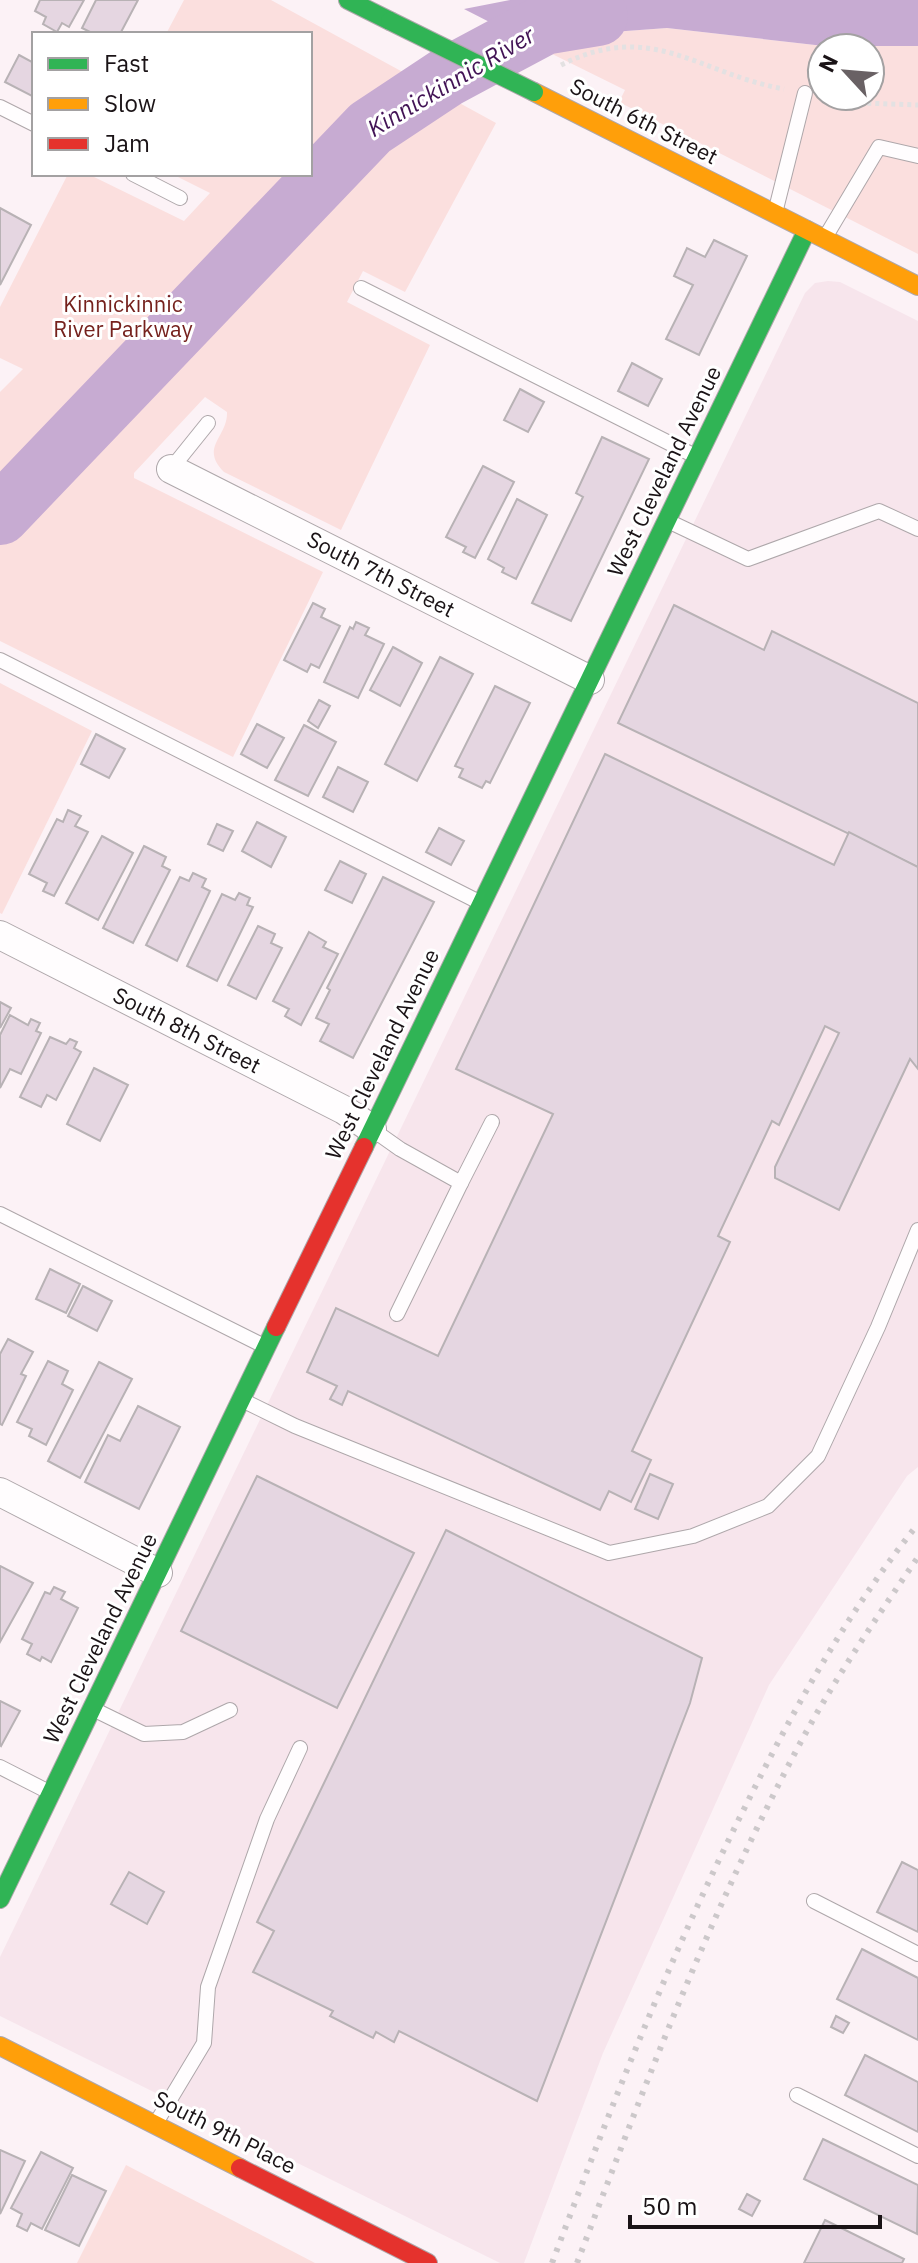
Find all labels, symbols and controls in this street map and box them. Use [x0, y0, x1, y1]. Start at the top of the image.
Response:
water label: Kinnickinnic River [361, 18, 541, 144]
legend [32, 32, 312, 176]
north arrow [806, 32, 886, 112]
text: Fast [104, 47, 149, 79]
text: N [811, 49, 844, 77]
street label: South 6th Street [565, 71, 723, 170]
text: Slow [104, 87, 156, 119]
text: Jam [104, 127, 150, 159]
park label: Kinnickinnic River Parkway [53, 289, 193, 343]
street label: West Cleveland Avenue [600, 361, 727, 581]
street label: South 7th Street [302, 524, 460, 623]
street label: West Cleveland Avenue [318, 944, 445, 1164]
street label: South 8th Street [108, 980, 266, 1079]
street label: West Cleveland Avenue [36, 1528, 163, 1748]
street label: South 9th Place [149, 2083, 301, 2180]
scale bar [630, 2179, 880, 2229]
text: 50 m [642, 2190, 697, 2222]

